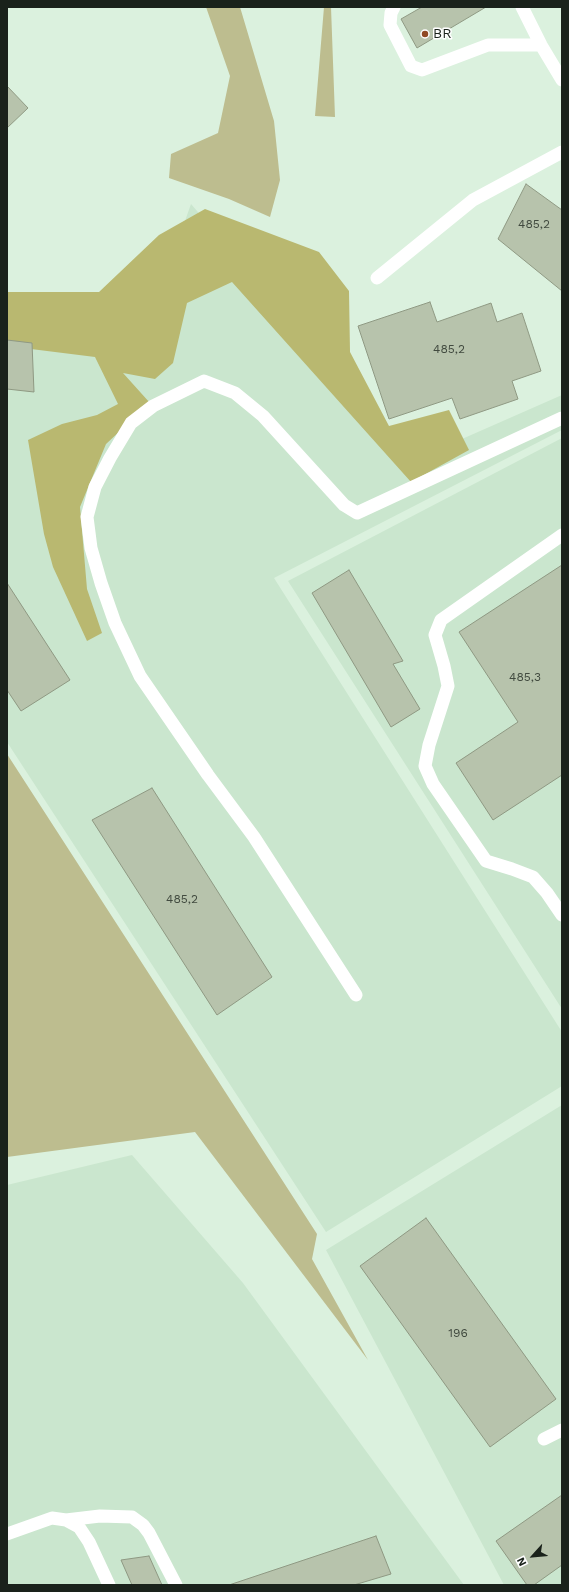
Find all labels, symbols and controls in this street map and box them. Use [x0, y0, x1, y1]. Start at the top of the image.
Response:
place label: BR [433, 26, 451, 42]
marker: BR [420, 29, 430, 39]
house number: 485,2 [518, 217, 550, 231]
house number: 485,2 [433, 342, 465, 356]
house number: 485,3 [509, 670, 541, 684]
house number: 485,2 [166, 892, 198, 906]
house number: 196 [448, 1326, 468, 1340]
north arrow [513, 1536, 553, 1576]
text: N [514, 1555, 530, 1568]

